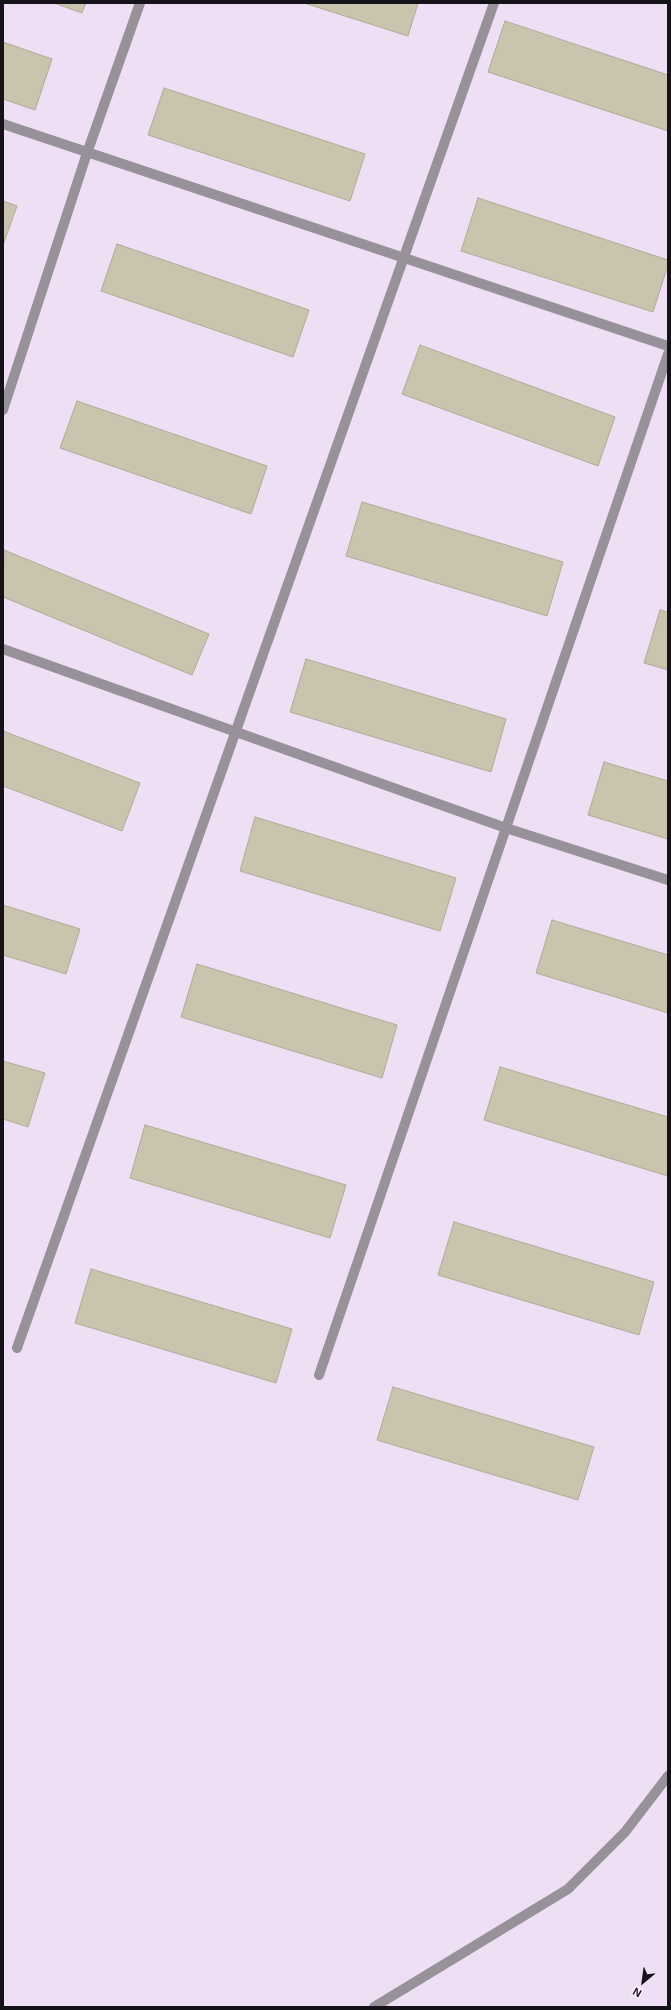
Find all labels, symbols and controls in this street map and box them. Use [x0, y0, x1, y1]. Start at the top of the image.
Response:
north arrow [623, 1962, 663, 2002]
text: N [631, 1985, 644, 2000]

